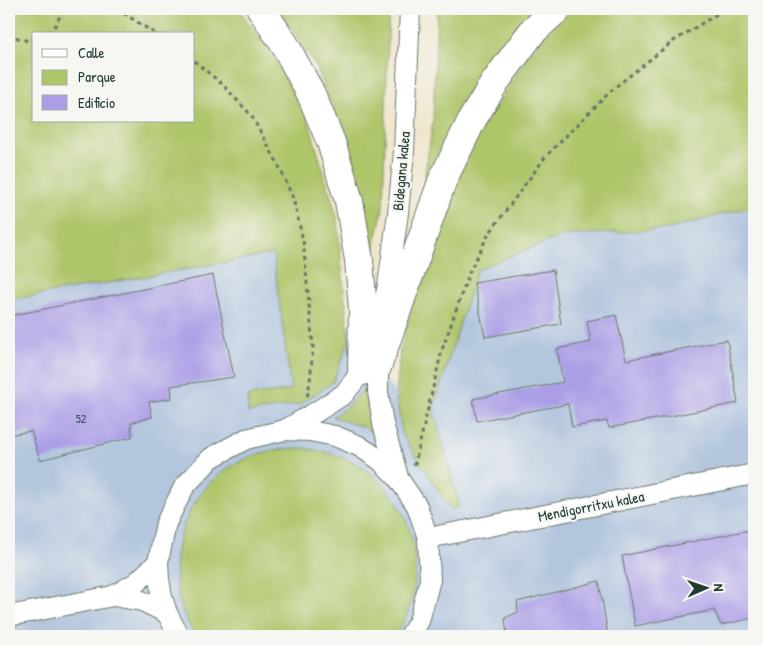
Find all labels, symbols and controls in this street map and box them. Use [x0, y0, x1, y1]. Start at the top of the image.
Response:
legend [32, 32, 195, 122]
text: Calle [78, 42, 105, 63]
text: Parque [78, 66, 116, 87]
text: Edificio [78, 92, 115, 113]
street label: Bidegana kalea [387, 130, 415, 211]
house number: 52 [76, 410, 87, 427]
street label: Mendigorritxu kalea [536, 485, 646, 527]
north arrow [680, 562, 730, 612]
text: N [710, 583, 729, 592]

